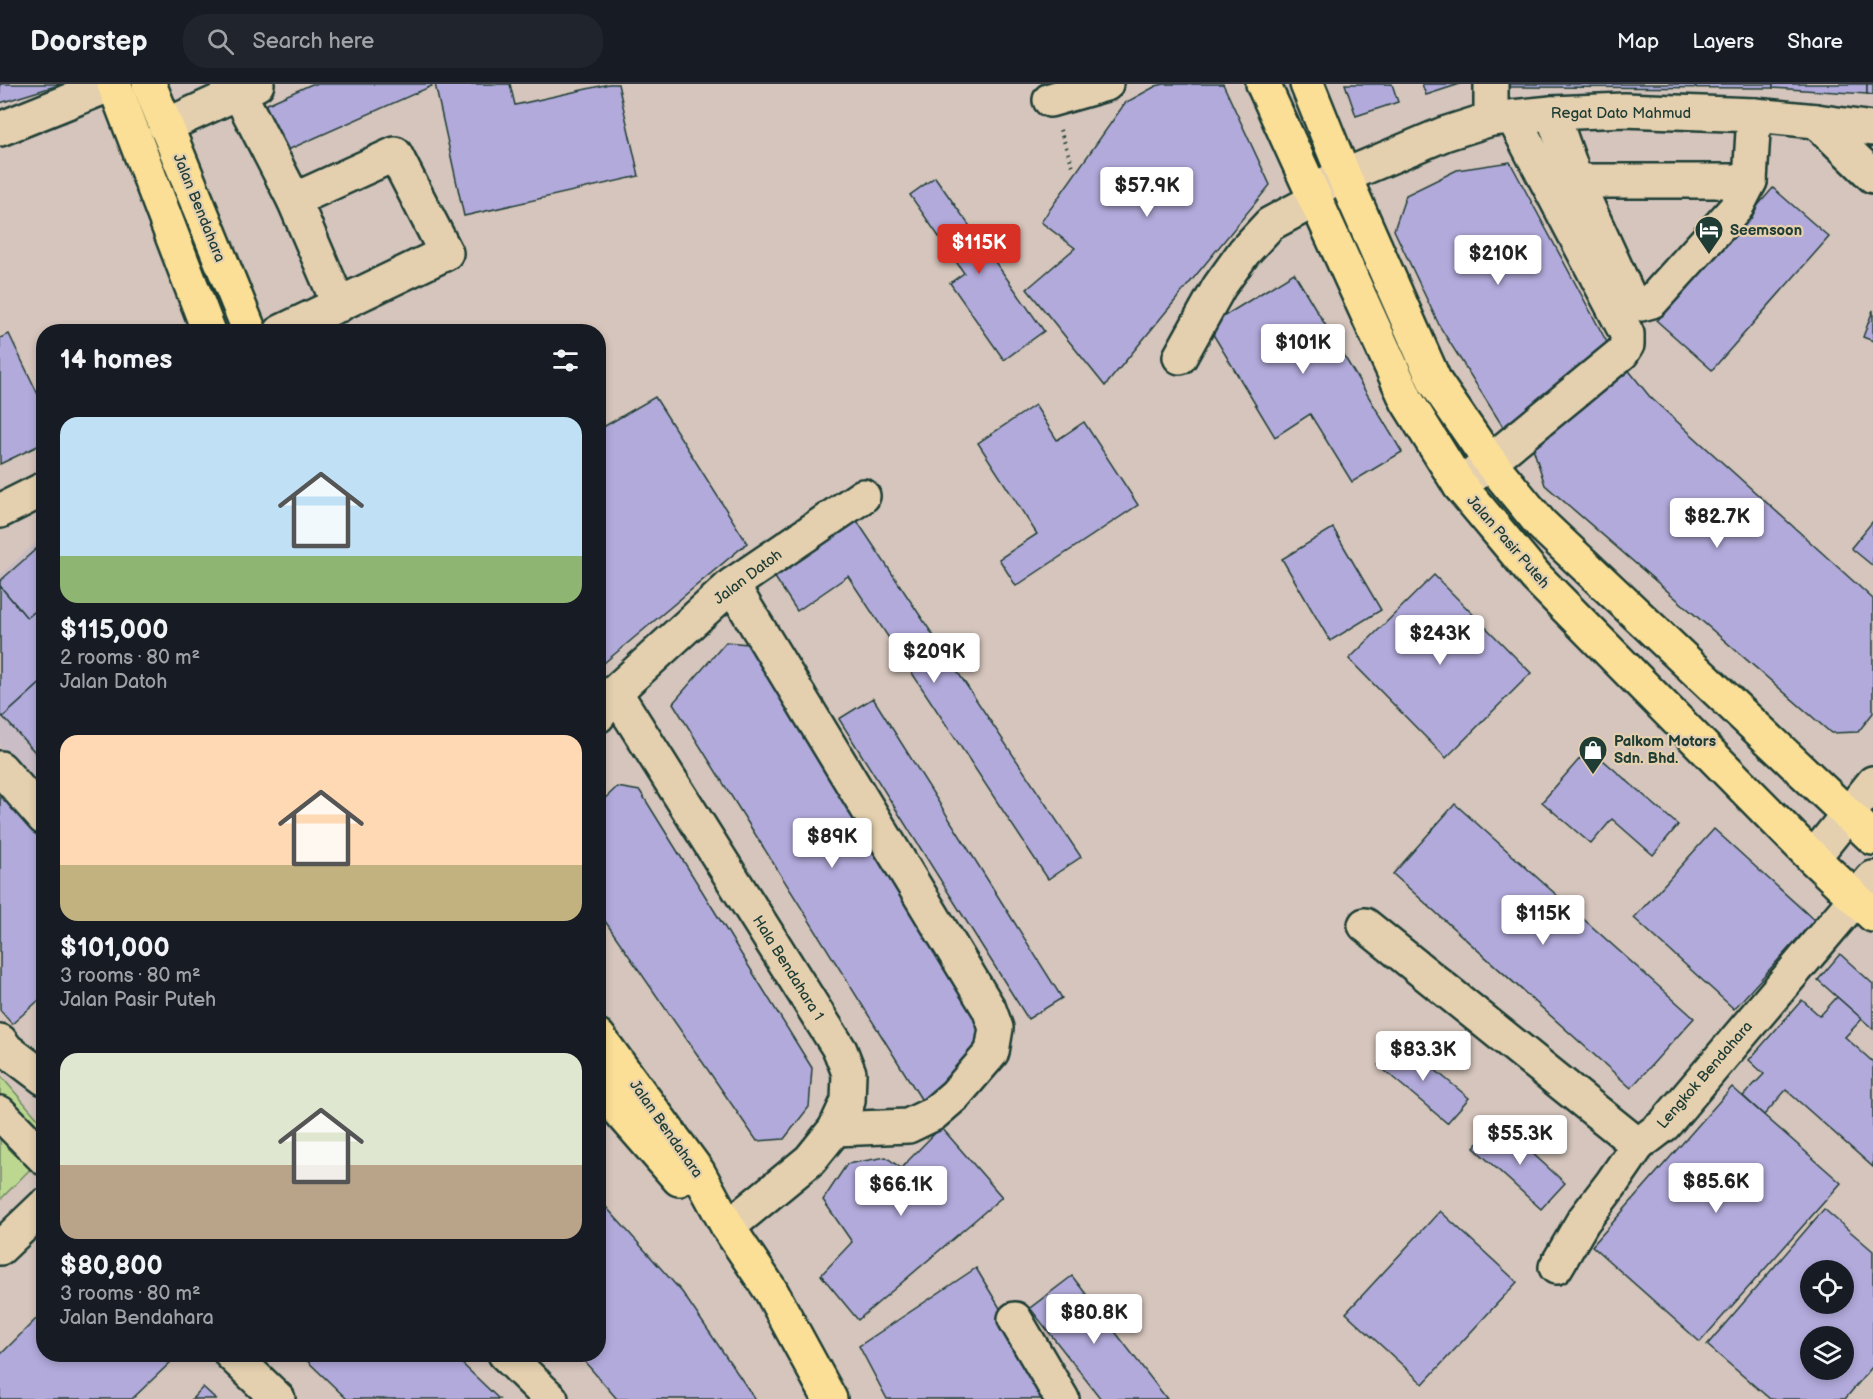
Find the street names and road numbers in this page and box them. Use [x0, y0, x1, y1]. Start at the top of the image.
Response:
street label: Regat Dato Mahmud [1551, 104, 1691, 123]
street label: Jalan Bendahara [169, 151, 229, 265]
street label: Jalan Pasir Puteh [1462, 492, 1554, 592]
street label: Jalan Datoh [710, 545, 786, 609]
street label: Hala Bendahara 1 [748, 912, 828, 1024]
street label: Lengkok Bendahara [1653, 1017, 1757, 1133]
street label: Jalan Bendahara [625, 1076, 707, 1182]

